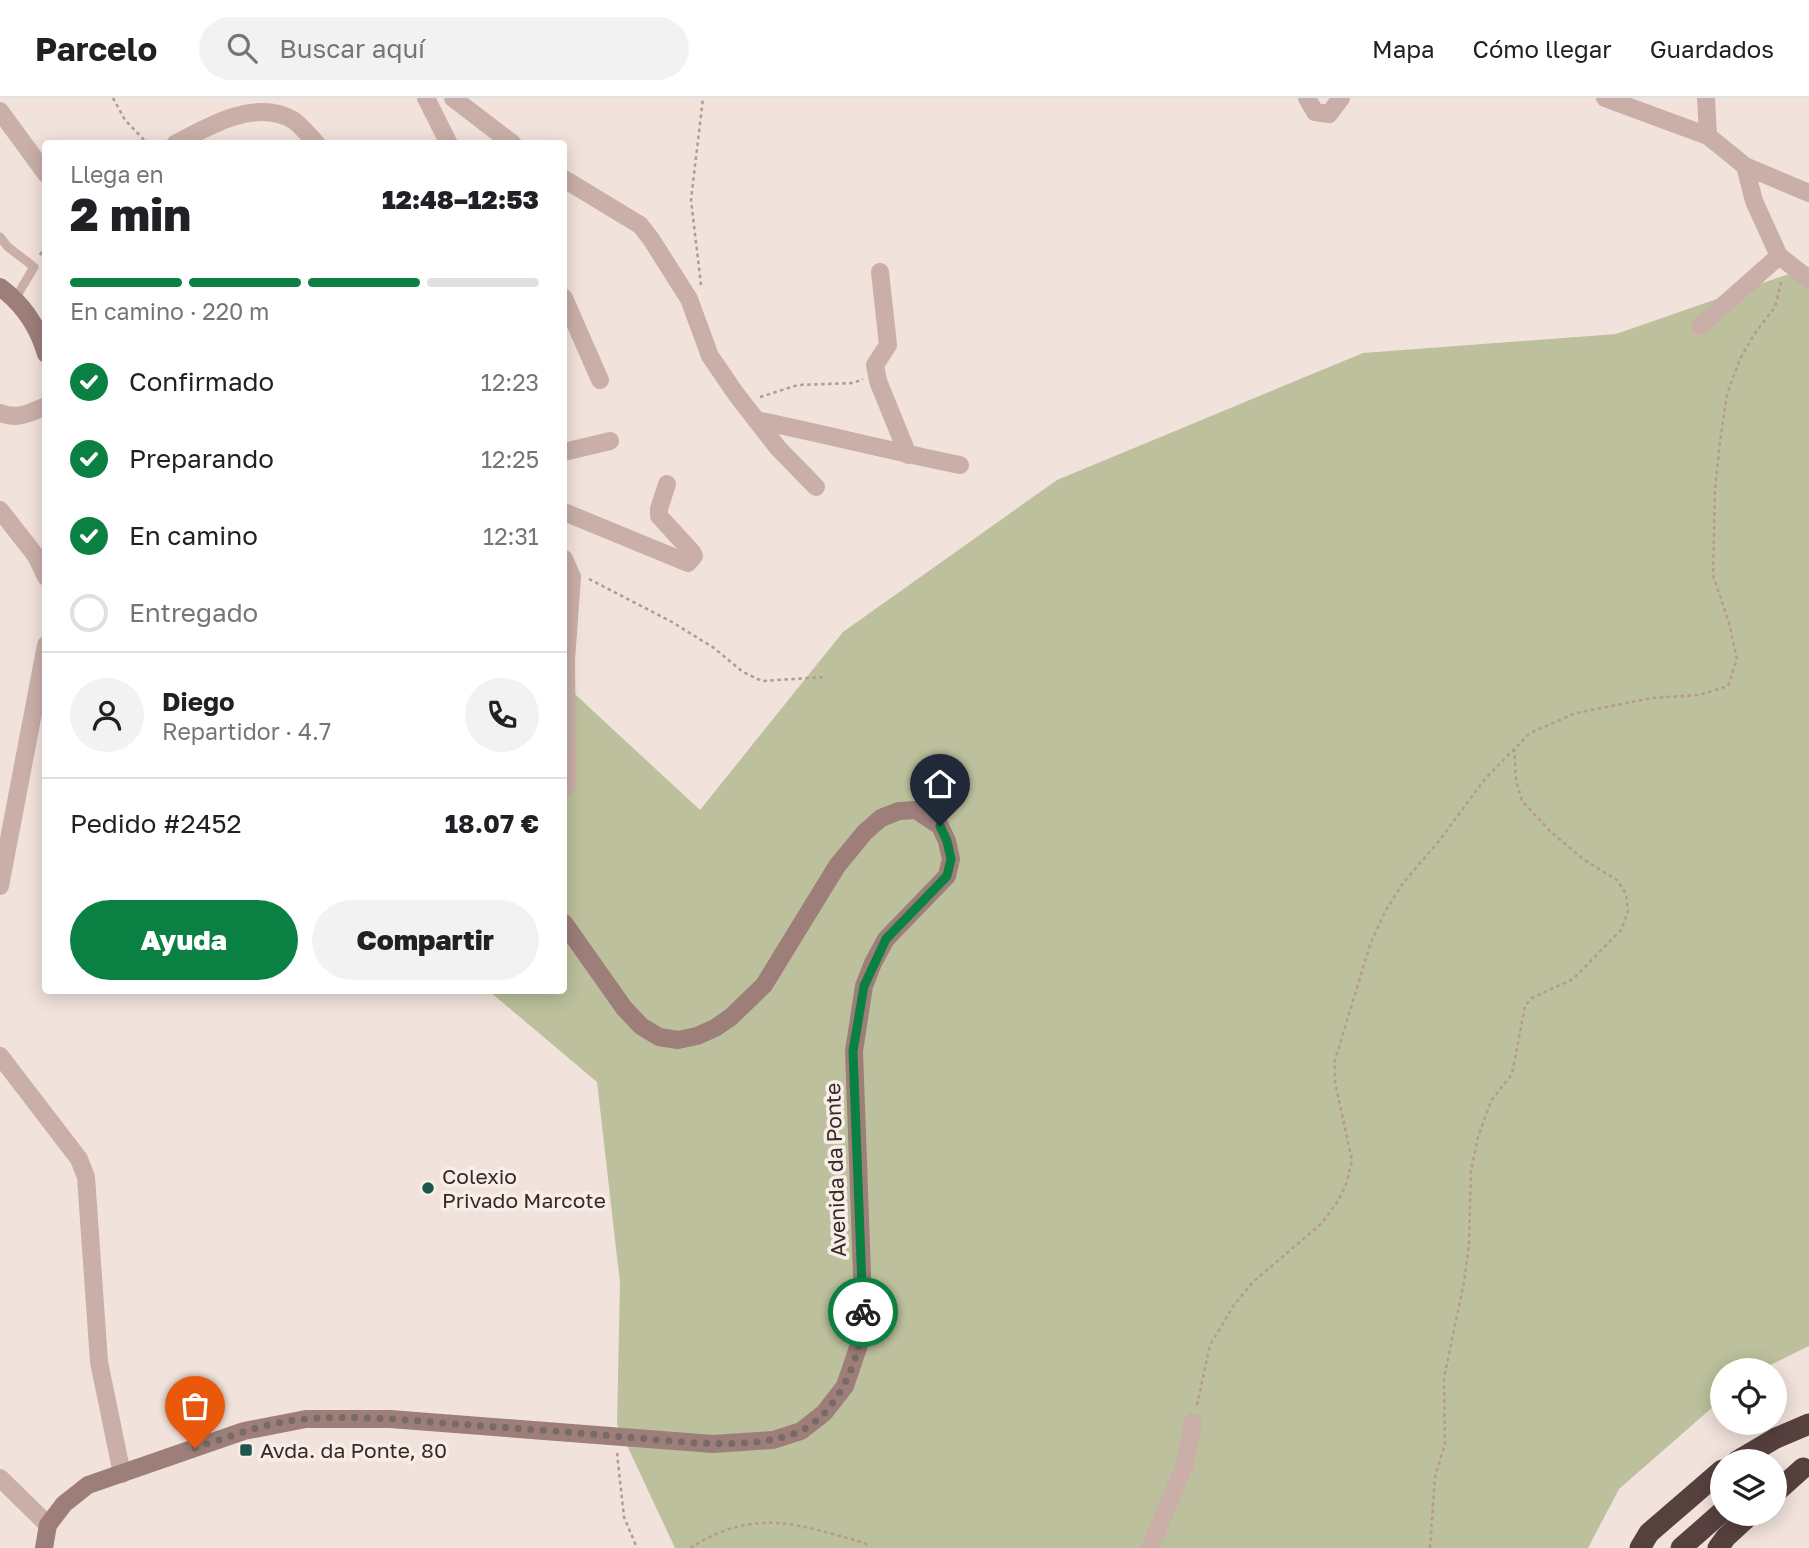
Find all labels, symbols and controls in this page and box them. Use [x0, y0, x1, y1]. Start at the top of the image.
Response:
search box [199, 17, 689, 80]
text: Parcelo [35, 29, 157, 68]
icon: search [223, 29, 261, 67]
text: Buscar aquí [279, 33, 425, 64]
text: Mapa [1372, 34, 1435, 63]
text: Cómo llegar [1473, 34, 1612, 63]
text: Guardados [1650, 34, 1774, 63]
text: Llega en [70, 160, 164, 188]
text: 12:48–12:53 [382, 184, 539, 215]
text: 2 min [70, 186, 191, 241]
text: En camino · 220 m [70, 297, 269, 325]
icon: check [70, 363, 108, 401]
text: Confirmado [129, 366, 274, 397]
text: 12:23 [481, 368, 539, 396]
icon: check [70, 440, 108, 478]
text: Preparando [129, 443, 274, 474]
text: 12:25 [481, 445, 539, 473]
icon: check [70, 517, 108, 555]
text: En camino [129, 520, 258, 551]
text: 12:31 [483, 522, 539, 550]
text: Entregado [129, 597, 258, 628]
button: person [70, 678, 144, 752]
button: phone [465, 678, 539, 752]
text: Diego [162, 686, 235, 717]
text: Repartidor · 4.7 [162, 717, 331, 745]
pin [910, 754, 970, 826]
icon: home [921, 765, 959, 803]
text: Pedido #2452 [70, 808, 242, 839]
text: 18.07 € [445, 808, 539, 839]
button: Ayuda [70, 900, 298, 980]
button: Compartir [312, 900, 539, 980]
street label: Avenida da Ponte [819, 1082, 851, 1258]
place label: Colexio Privado Marcote [442, 1163, 606, 1213]
marker: Colexio Privado Marcote [420, 1180, 436, 1196]
courier [828, 1277, 898, 1347]
icon: bike [844, 1293, 882, 1331]
map controls [1710, 1358, 1787, 1526]
button: locate [1710, 1358, 1787, 1435]
pin [165, 1376, 225, 1448]
icon: bag [176, 1387, 214, 1425]
place label: Avda. da Ponte, 80 [260, 1437, 447, 1463]
marker: Avda. da Ponte, 80 [238, 1442, 254, 1458]
button: layers [1710, 1449, 1787, 1526]

